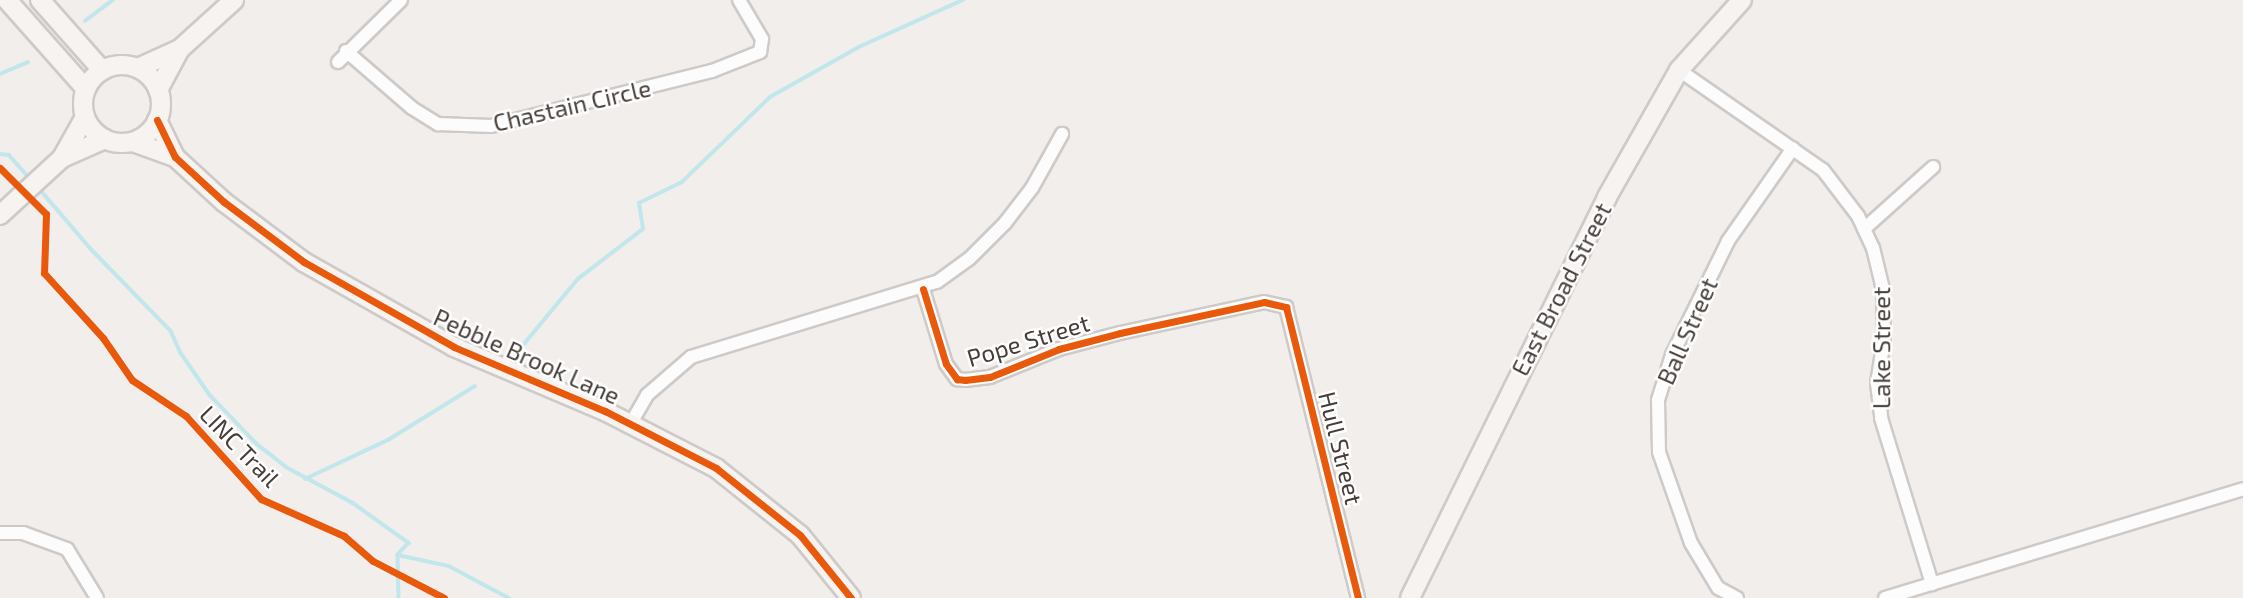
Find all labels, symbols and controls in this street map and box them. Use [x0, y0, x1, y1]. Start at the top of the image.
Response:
street label: Chastain Circle [490, 73, 654, 137]
street label: East Broad Street [1505, 198, 1617, 380]
street label: Ball Street [1651, 273, 1723, 389]
street label: Lake Street [1867, 287, 1895, 409]
street label: Pebble Brook Lane [429, 302, 625, 410]
street label: Pope Street [963, 308, 1093, 372]
street label: Hull Street [1313, 388, 1369, 508]
street label: LINC Trail [194, 399, 286, 493]

